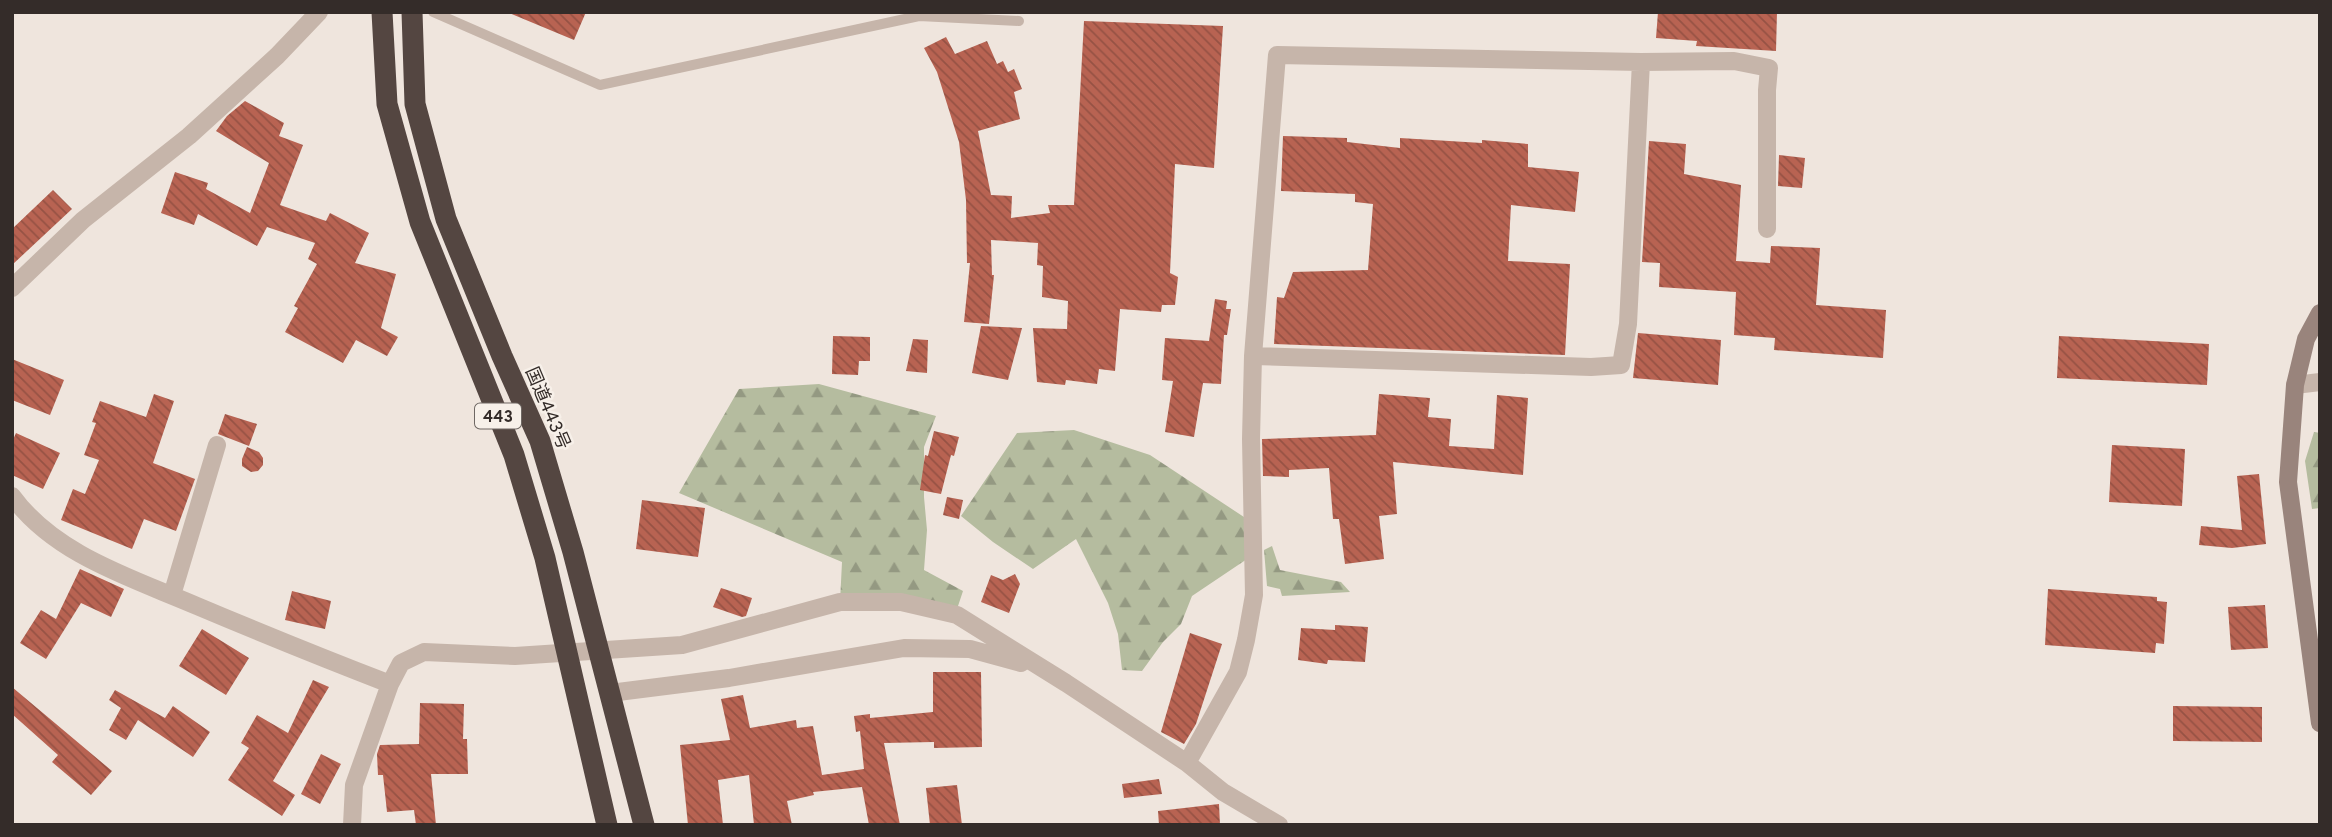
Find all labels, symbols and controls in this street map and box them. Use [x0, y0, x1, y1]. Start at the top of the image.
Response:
street label: 国道443号 [519, 364, 574, 453]
road number: 443 [475, 404, 521, 428]

